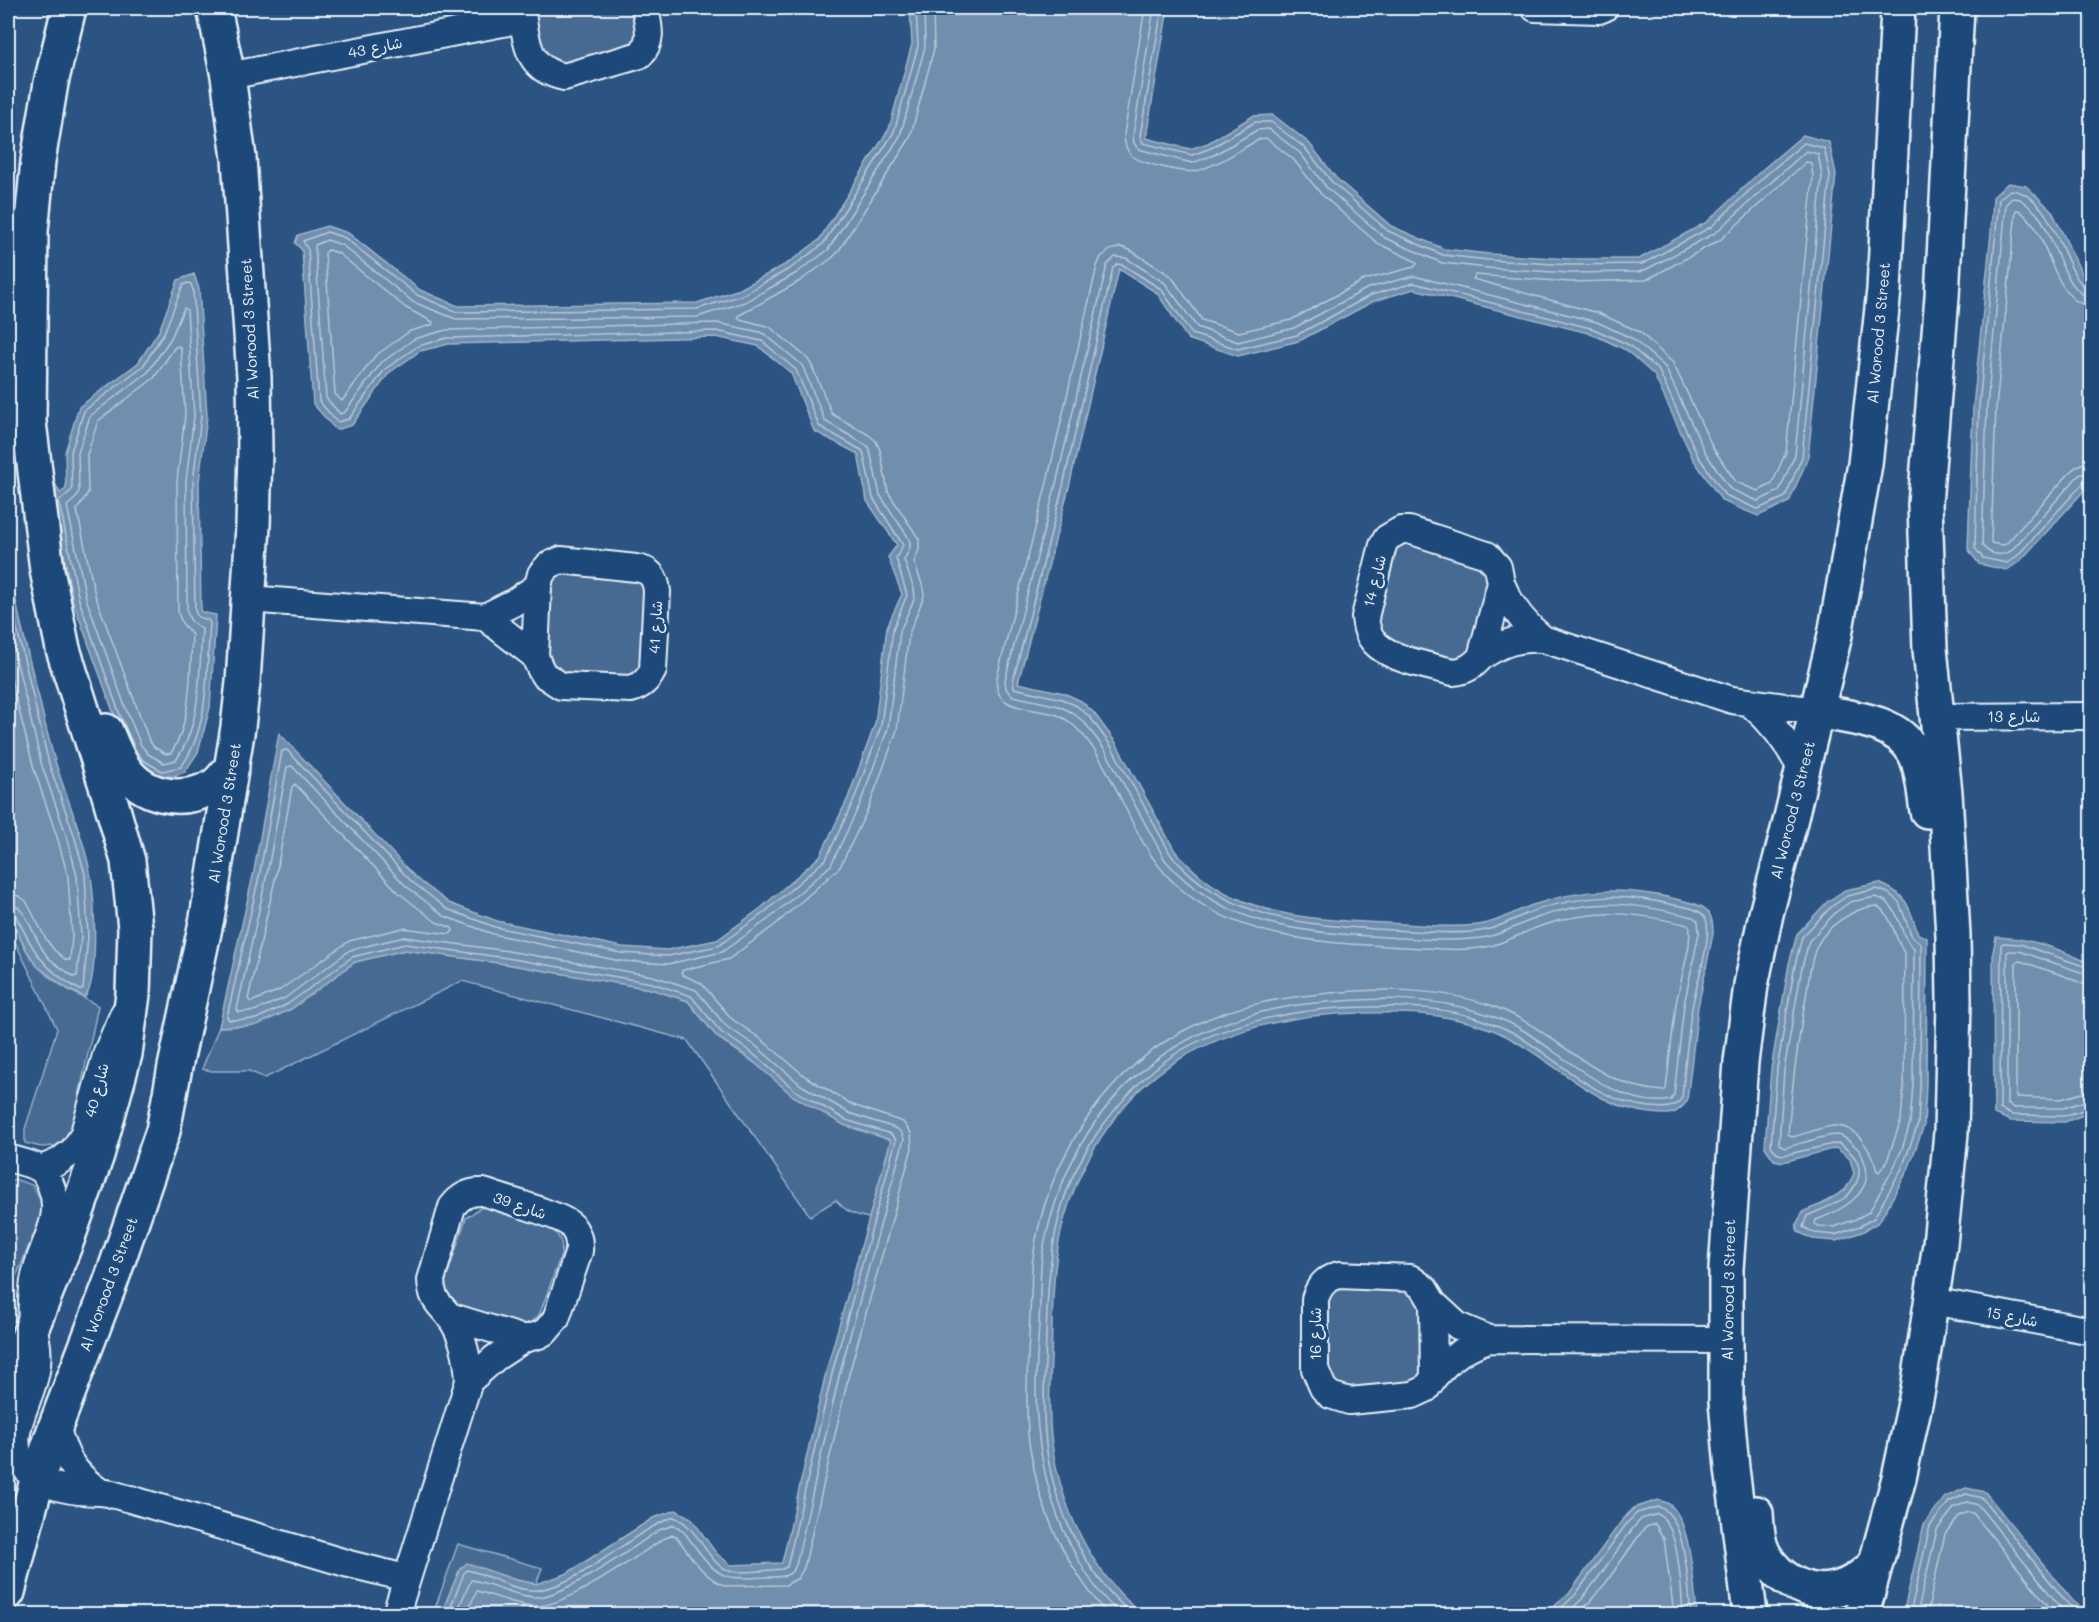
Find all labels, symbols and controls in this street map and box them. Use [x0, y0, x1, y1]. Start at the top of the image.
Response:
street label: شارع 43 [346, 32, 404, 63]
street label: Al Worood 3 Street [235, 258, 263, 400]
street label: Al Worood 3 Street [1862, 261, 1894, 405]
street label: شارع 14 [1358, 553, 1391, 609]
street label: شارع 41 [644, 600, 667, 654]
street label: شارع 13 [1988, 706, 2040, 727]
street label: Al Worood 3 Street [1765, 739, 1819, 881]
street label: Al Worood 3 Street [203, 741, 245, 885]
street label: شارع 40 [79, 1061, 114, 1120]
street label: شارع 39 [490, 1187, 549, 1224]
street label: Al Worood 3 Street [74, 1214, 142, 1354]
street label: Al Worood 3 Street [1717, 1219, 1739, 1361]
street label: شارع 15 [1984, 1301, 2040, 1332]
street label: شارع 16 [1305, 1307, 1326, 1361]

